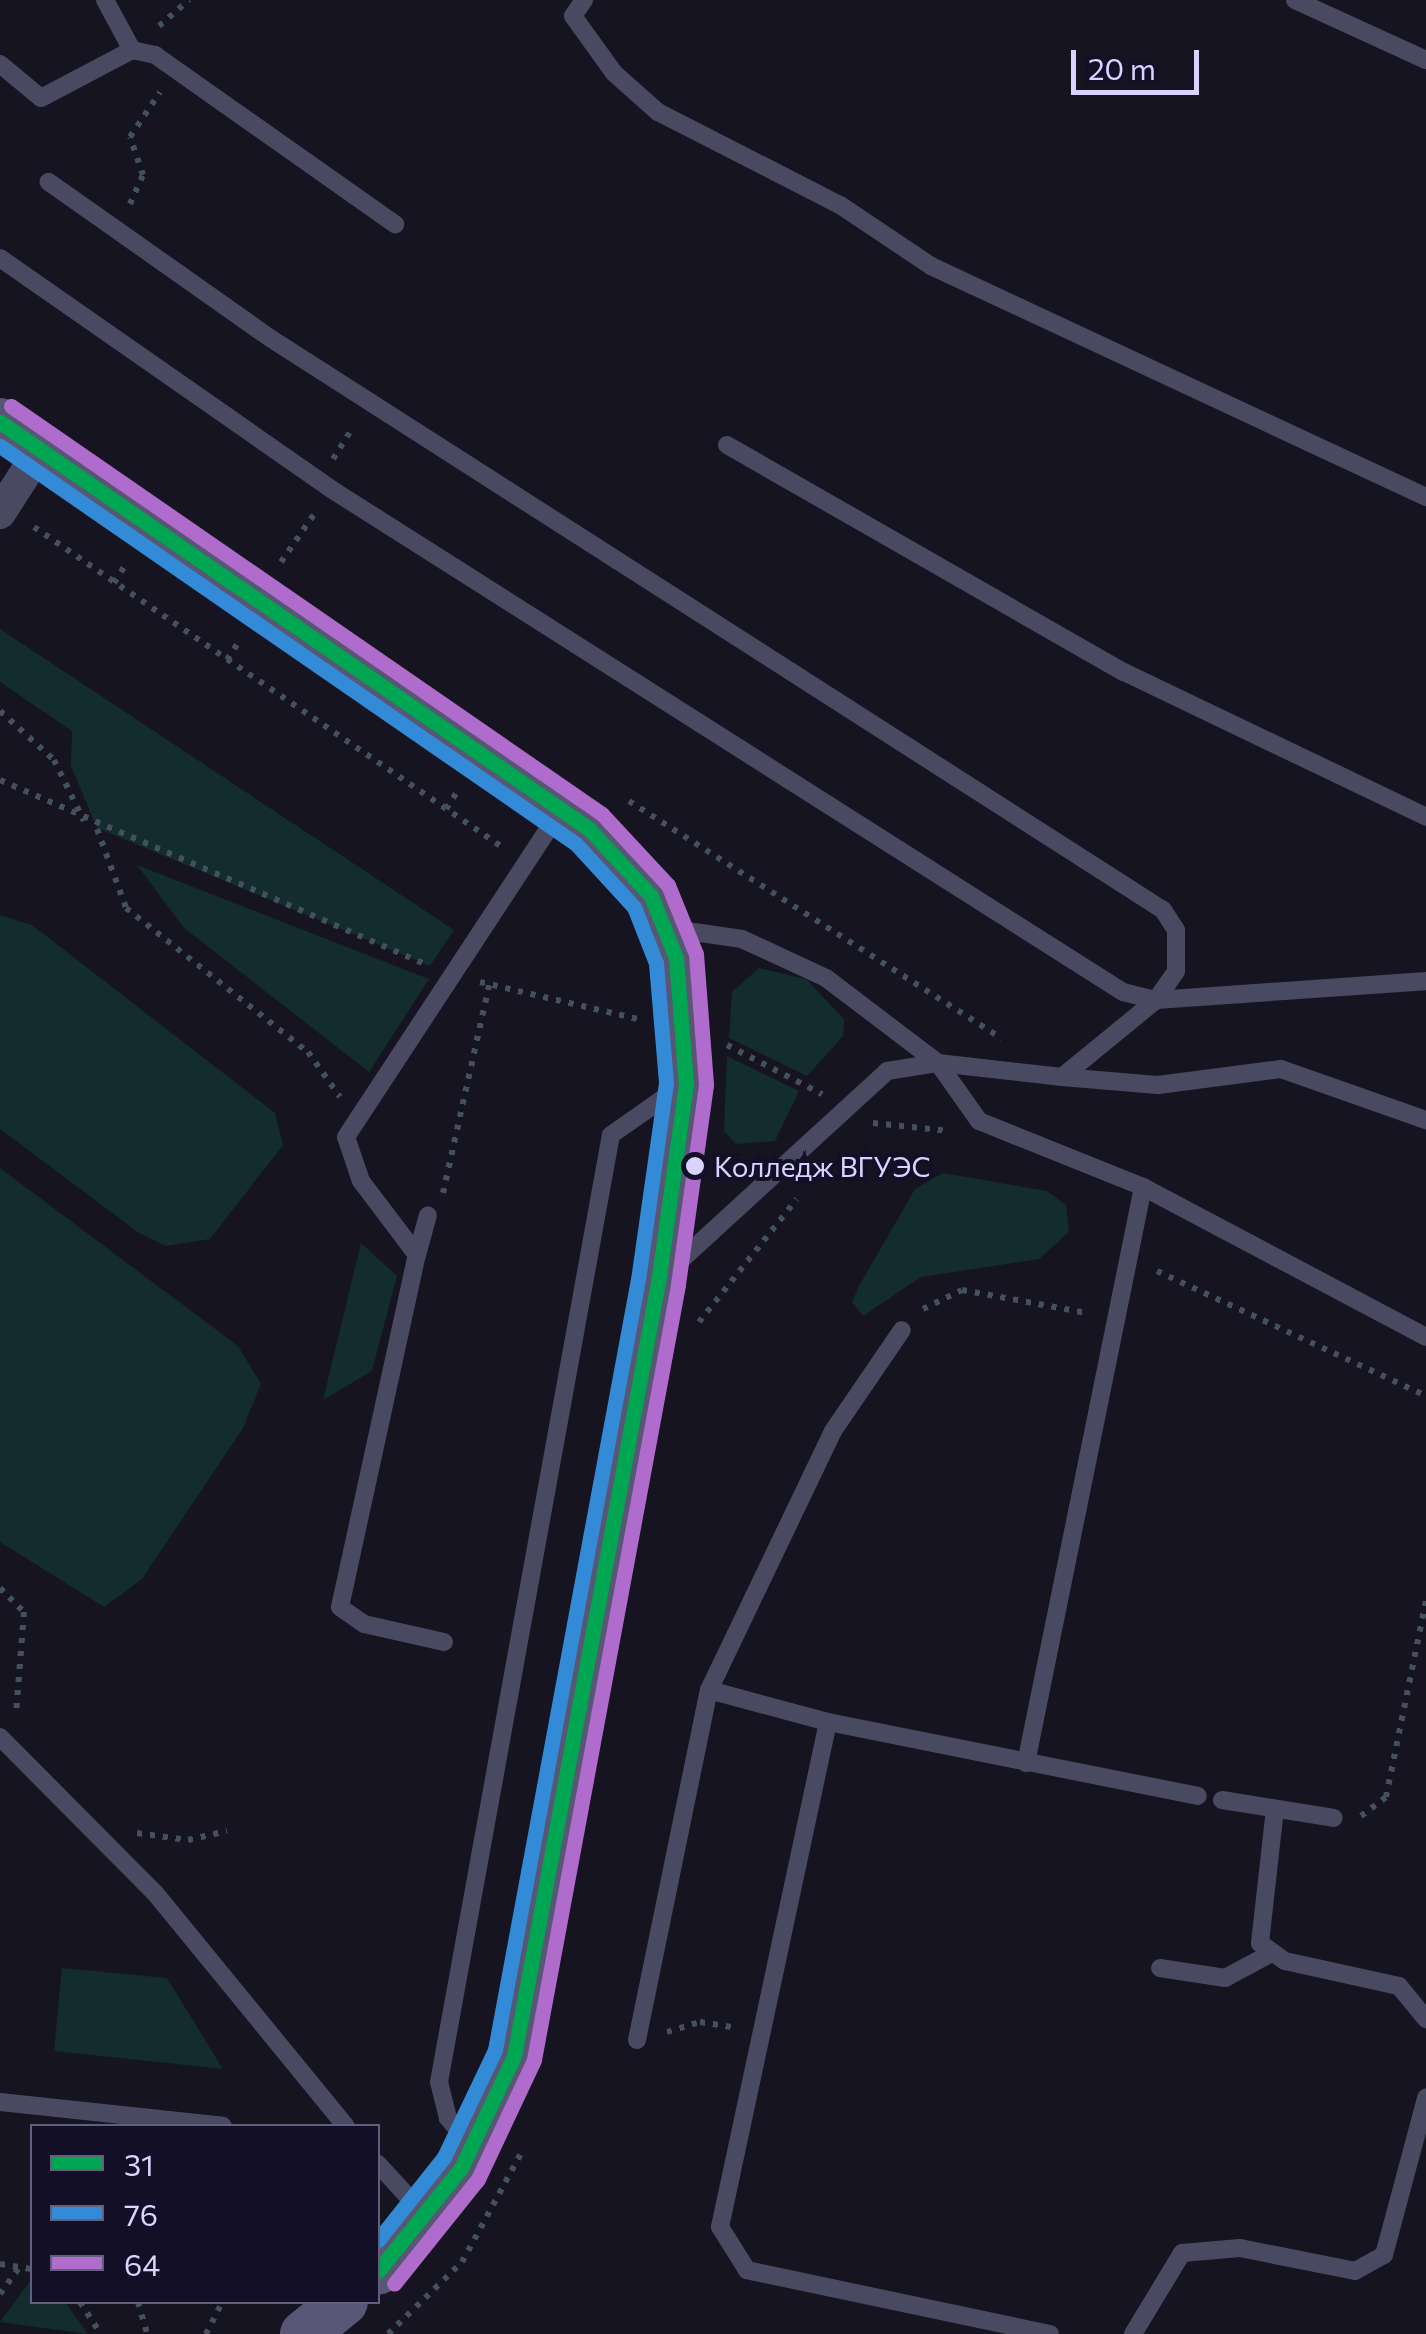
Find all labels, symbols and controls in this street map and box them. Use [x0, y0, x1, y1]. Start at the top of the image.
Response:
scale bar [1076, 30, 1204, 92]
text: 20 m [1088, 49, 1156, 86]
place label: Колледж ВГУЭС [714, 1149, 931, 1183]
marker: Колледж ВГУЭС [685, 1156, 705, 1176]
legend [30, 2124, 380, 2304]
text: 31 [124, 2145, 154, 2182]
text: 76 [124, 2195, 158, 2232]
text: 64 [124, 2245, 160, 2282]

